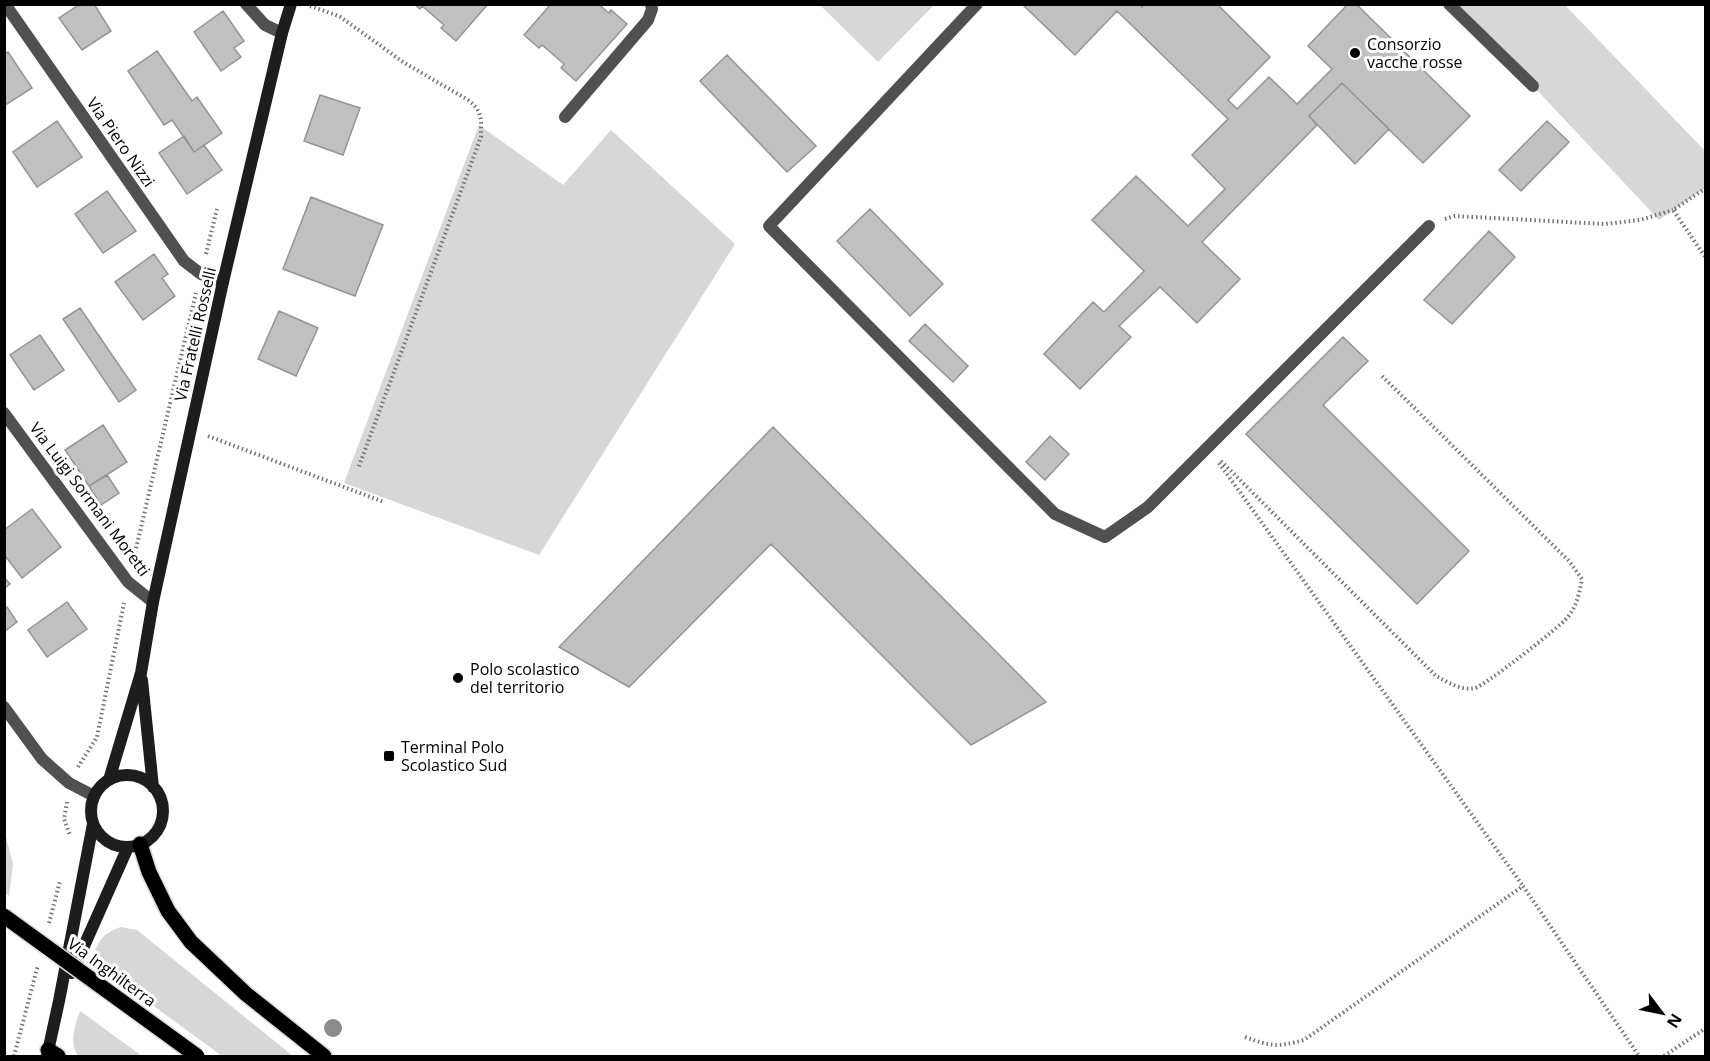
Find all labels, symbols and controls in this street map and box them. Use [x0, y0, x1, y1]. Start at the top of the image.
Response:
place label: Consorzio vacche rosse [1367, 33, 1463, 73]
marker: Consorzio vacche rosse [1348, 46, 1362, 60]
street label: Via Piero Nizzi [82, 93, 160, 191]
street label: Via Fratelli Rosselli [169, 265, 221, 403]
street label: Via Luigi Sormani Moretti [25, 418, 155, 580]
place label: Polo scolastico del territorio [470, 658, 580, 698]
marker: Polo scolastico del territorio [451, 671, 465, 685]
place label: Terminal Polo Scolastico Sud [401, 736, 507, 776]
marker: Terminal Polo Scolastico Sud [382, 749, 396, 763]
street label: Via Inghilterra [63, 932, 161, 1012]
north arrow [1632, 983, 1692, 1043]
text: N [1662, 1010, 1687, 1032]

